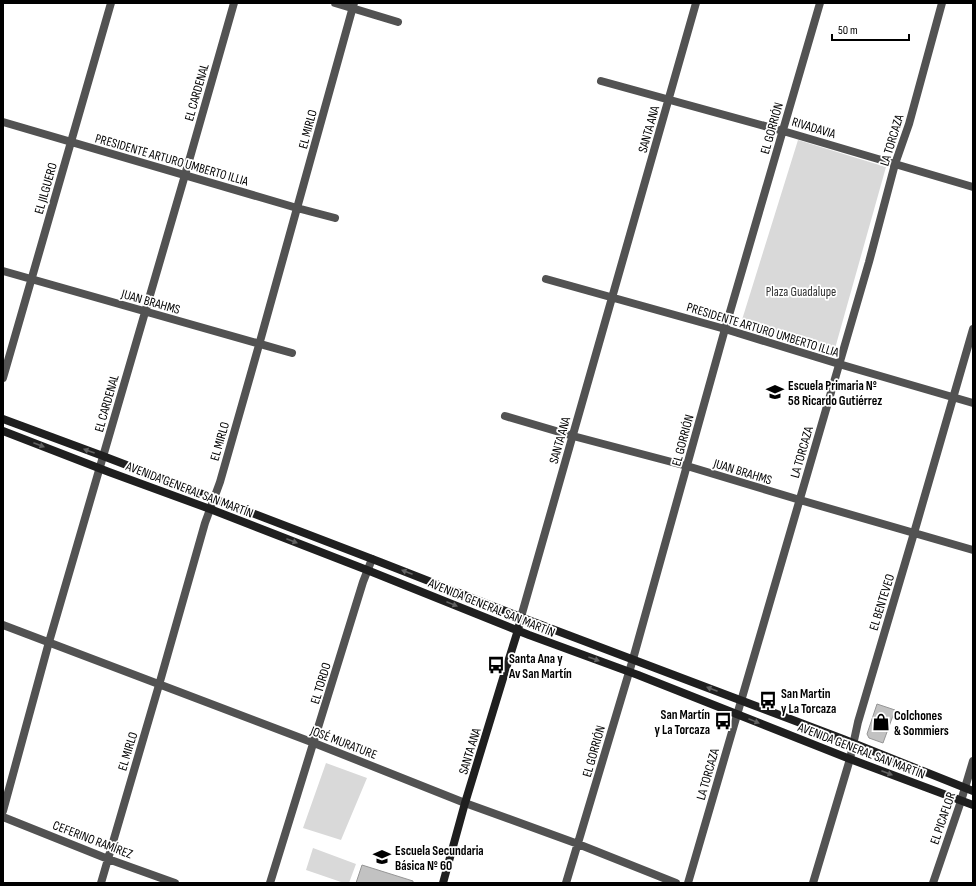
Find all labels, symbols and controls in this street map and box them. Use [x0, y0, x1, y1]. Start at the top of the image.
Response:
scale bar [832, 16, 909, 42]
text: 50 m [838, 23, 858, 38]
street label: EL CARDENAL [181, 62, 213, 123]
street label: EL GORRIÓN [757, 101, 787, 156]
street label: SANTA ANA [635, 104, 663, 155]
street label: EL MIRLO [295, 108, 321, 150]
street label: LA TORCAZA [877, 112, 907, 168]
street label: RIVADAVIA [790, 114, 838, 142]
street label: PRESIDENTE ARTURO UMBERTO ILLIA [93, 130, 251, 190]
street label: EL JILGUERO [31, 161, 61, 216]
park label: Plaza Guadalupe [766, 284, 836, 300]
street label: JUAN BRAHMS [119, 286, 182, 318]
street label: PRESIDENTE ARTURO UMBERTO ILLIA [684, 299, 841, 361]
street label: EL CARDENAL [91, 373, 123, 434]
place label: Escuela Primaria Nº 58 Ricardo Gutiérrez [788, 378, 882, 409]
school or university icon: Escuela Primaria Nº 58 Ricardo Gutiérrez [765, 382, 785, 402]
street label: EL GORRIÓN [668, 413, 698, 468]
street label: SANTA ANA [546, 415, 574, 466]
street label: EL MIRLO [207, 420, 233, 463]
street label: LA TORCAZA [787, 424, 817, 480]
one-way arrow [34, 443, 46, 449]
one-way arrow [83, 448, 95, 454]
street label: JUAN BRAHMS [711, 455, 774, 489]
street label: AVENIDA GENERAL SAN MARTÍN [123, 458, 256, 522]
one-way arrow [286, 538, 298, 544]
one-way arrow [400, 569, 412, 575]
street label: EL BENTEVEO [866, 572, 898, 632]
street label: AVENIDA GENERAL SAN MARTÍN [425, 575, 557, 641]
one-way arrow [446, 601, 457, 607]
place label: Santa Ana y Av San Martín [508, 651, 572, 682]
bus stop icon: Santa Ana y Av San Martín [486, 655, 506, 675]
one-way arrow [589, 656, 601, 662]
street label: EL TORDO [307, 661, 335, 706]
one-way arrow [706, 686, 718, 692]
place label: San Martin y La Torcaza [781, 686, 836, 717]
bus stop icon: San Martin y La Torcaza [758, 690, 778, 710]
place label: San Martín y La Torcaza [655, 707, 710, 738]
place label: Colchones & Sommiers [894, 708, 949, 739]
bus stop icon: San Martín y La Torcaza [713, 711, 733, 731]
shop icon: Colchones & Sommiers [871, 712, 891, 732]
one-way arrow [749, 719, 761, 725]
street label: AVENIDA GENERAL SAN MARTÍN [795, 719, 928, 783]
street label: JOSÉ MURATURE [307, 723, 379, 763]
street label: EL GORRIÓN [579, 724, 609, 779]
street label: SANTA ANA [455, 726, 485, 777]
street label: EL MIRLO [115, 730, 141, 773]
street label: LA TORCAZA [693, 746, 723, 802]
one-way arrow [881, 770, 893, 776]
street label: EL PICAFLOR [927, 790, 959, 847]
street label: CEFERINO RAMÍREZ [50, 817, 135, 863]
place label: Escuela Secundaria Básica Nº 60 [395, 843, 484, 874]
school or university icon: Escuela Secundaria Básica Nº 60 [372, 847, 392, 867]

